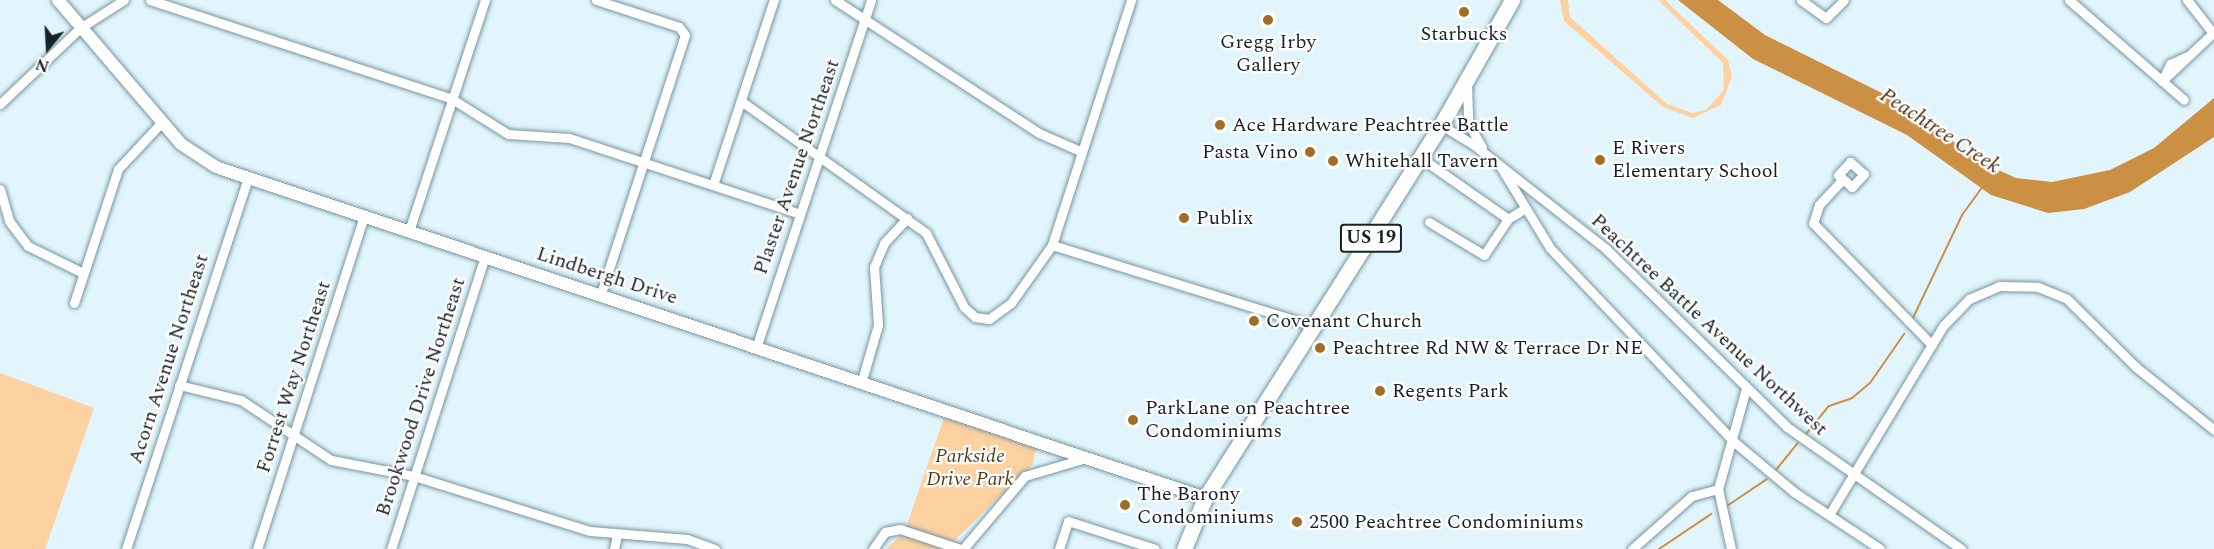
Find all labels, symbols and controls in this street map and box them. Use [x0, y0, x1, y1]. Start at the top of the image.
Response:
marker: Starbucks [1457, 5, 1471, 19]
marker: Gregg Irby Gallery [1261, 13, 1275, 27]
north arrow [18, 18, 78, 78]
place label: Starbucks [1420, 22, 1508, 46]
place label: Gregg Irby Gallery [1220, 30, 1316, 77]
text: N [33, 52, 52, 79]
street label: Plaster Avenue Northeast [749, 56, 845, 278]
water label: Peachtree Creek [1875, 83, 2005, 179]
place label: Ace Hardware Peachtree Battle [1232, 113, 1509, 137]
marker: Ace Hardware Peachtree Battle [1213, 118, 1227, 132]
place label: E Rivers Elementary School [1612, 136, 1778, 183]
place label: Pasta Vino [1202, 140, 1298, 164]
marker: Pasta Vino [1303, 145, 1317, 159]
place label: Whitehall Tavern [1345, 149, 1498, 173]
marker: E Rivers Elementary School [1593, 153, 1607, 167]
marker: Whitehall Tavern [1326, 154, 1340, 168]
place label: Publix [1196, 206, 1253, 230]
street label: Peachtree Battle Avenue Northwest [1586, 209, 1832, 441]
marker: Publix [1177, 211, 1191, 225]
road number: US 19 [1340, 223, 1402, 253]
street label: Lindbergh Drive [533, 242, 681, 310]
street label: Acorn Avenue Northeast [124, 251, 214, 467]
street label: Brookwood Drive Northeast [371, 275, 471, 519]
street label: Forrest Way Northeast [252, 278, 336, 476]
place label: Covenant Church [1266, 309, 1422, 333]
marker: Covenant Church [1247, 314, 1261, 328]
place label: Peachtree Rd NW & Terrace Dr NE [1332, 336, 1643, 360]
marker: Peachtree Rd NW & Terrace Dr NE [1313, 341, 1327, 355]
place label: Regents Park [1392, 379, 1509, 403]
marker: Regents Park [1373, 384, 1387, 398]
place label: ParkLane on Peachtree Condominiums [1145, 396, 1350, 443]
marker: ParkLane on Peachtree Condominiums [1126, 413, 1140, 427]
park label: Parkside Drive Park [926, 444, 1014, 491]
place label: The Barony Condominiums [1137, 482, 1274, 529]
marker: The Barony Condominiums [1118, 498, 1132, 512]
place label: 2500 Peachtree Condominiums [1309, 510, 1584, 534]
marker: 2500 Peachtree Condominiums [1290, 515, 1304, 529]

